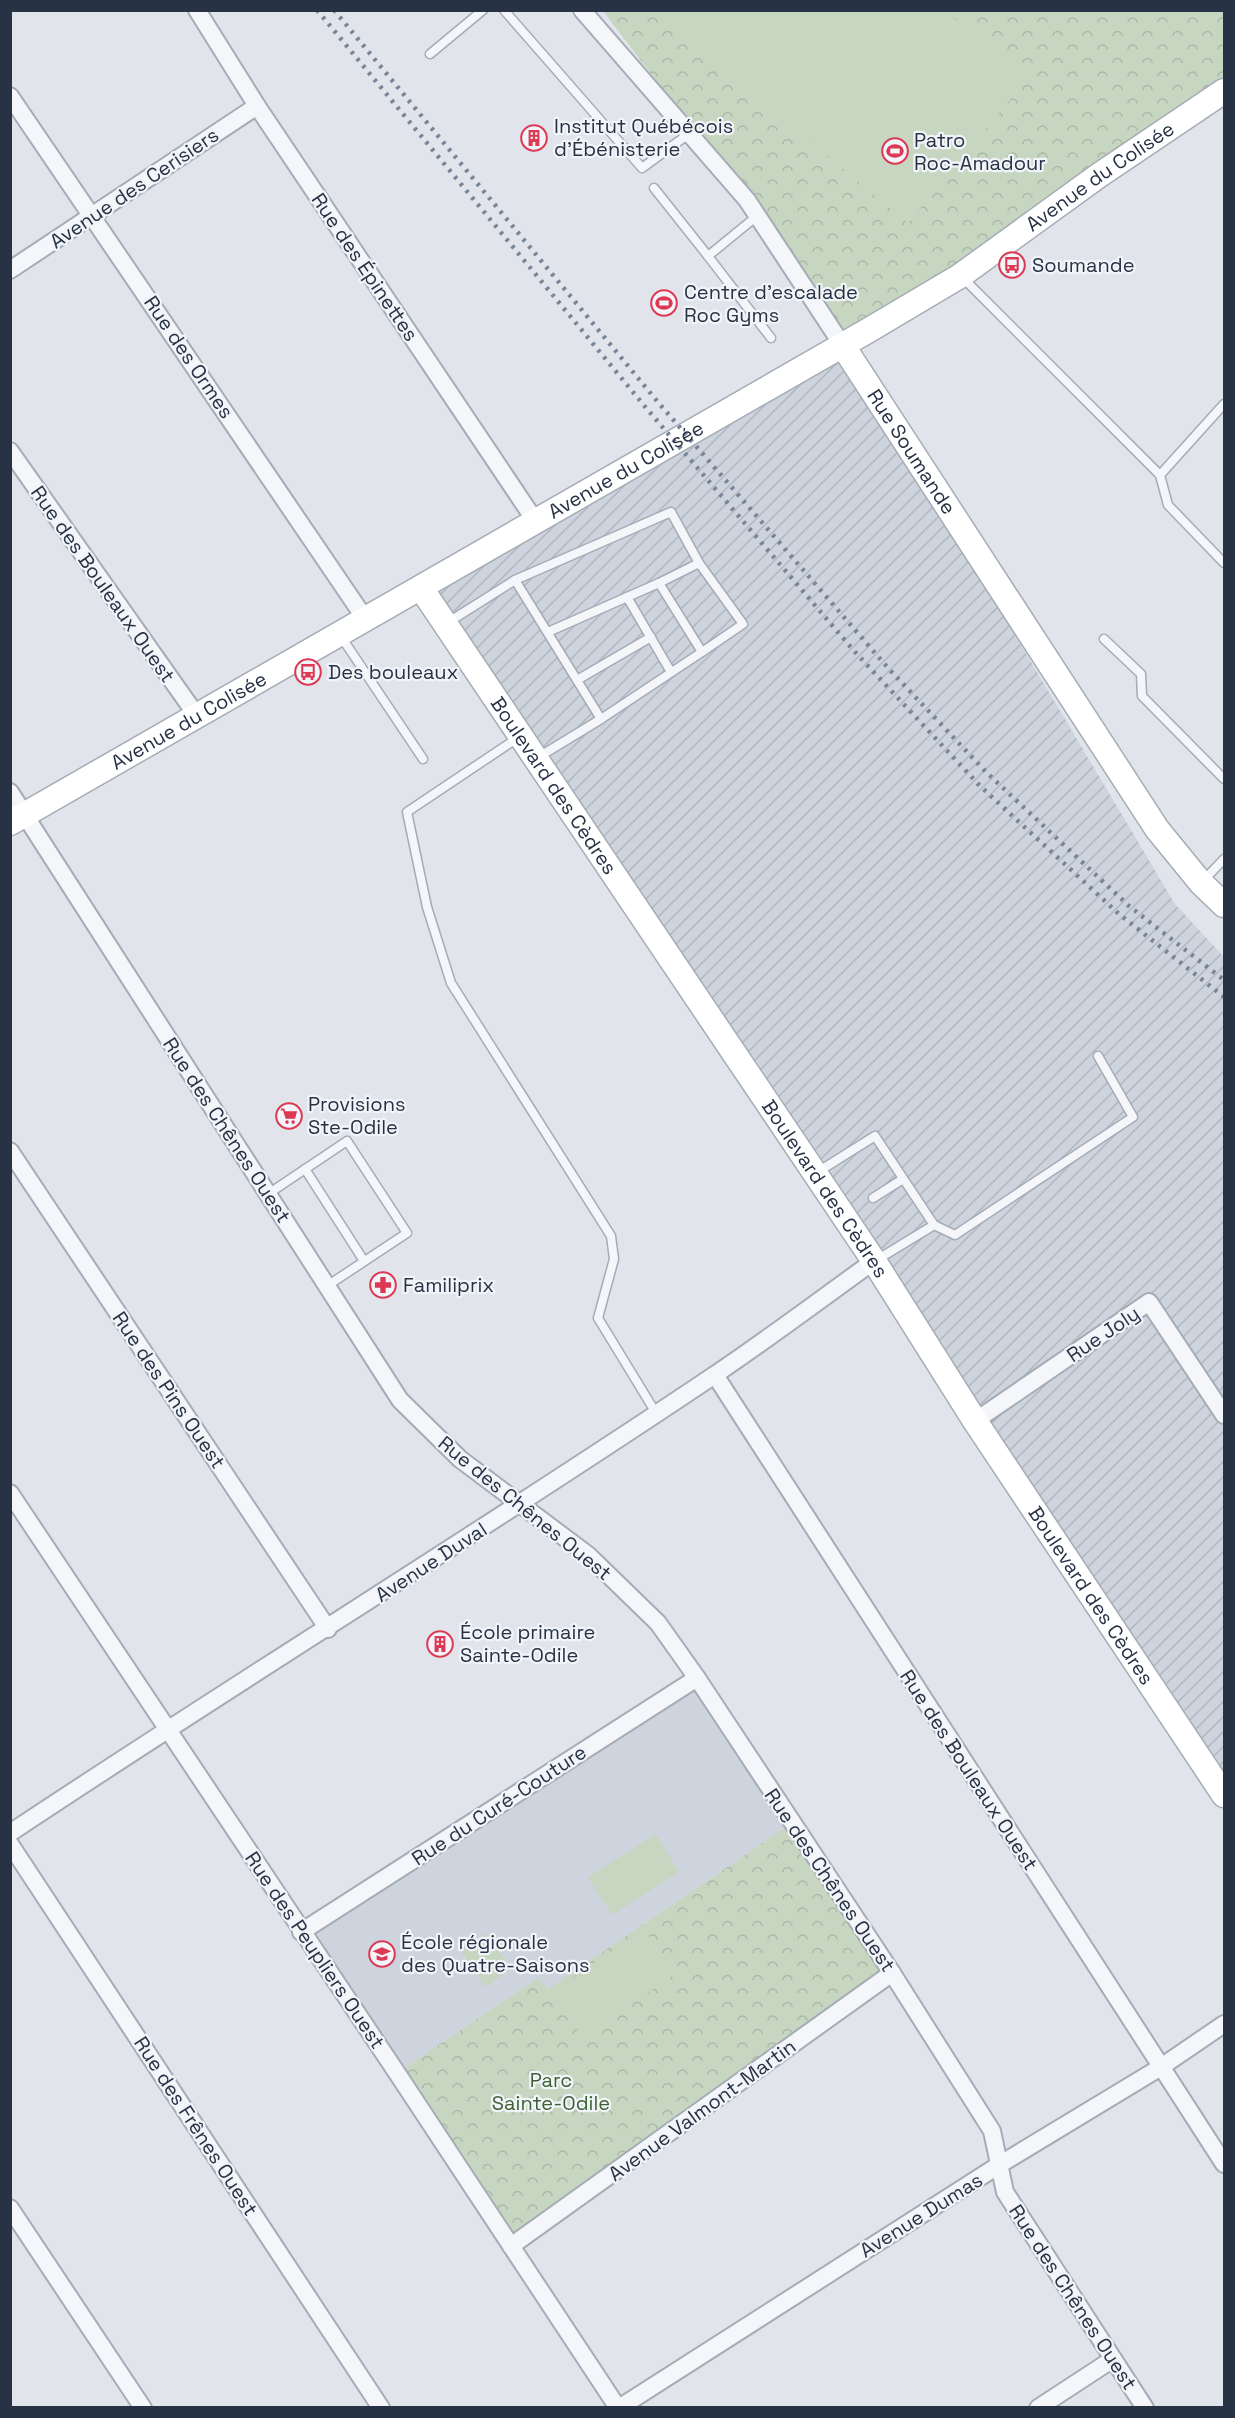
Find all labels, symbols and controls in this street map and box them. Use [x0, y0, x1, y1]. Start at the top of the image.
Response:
place label: Institut Québécois d'Ébénisterie [554, 113, 733, 162]
street label: Avenue du Colisée [1020, 115, 1179, 237]
street label: Avenue des Cerisiers [44, 122, 224, 254]
building icon: Institut Québécois d'Ébénisterie [519, 123, 549, 153]
place label: Patro Roc-Amadour [914, 127, 1046, 176]
sports icon: Patro Roc-Amadour [880, 136, 910, 166]
street label: Rue des Épinettes [306, 188, 424, 346]
bus stop icon: Soumande [997, 250, 1027, 280]
place label: Soumande [1032, 252, 1135, 278]
place label: Centre d'escalade Roc Gyms [684, 279, 858, 328]
sports icon: Centre d'escalade Roc Gyms [649, 288, 679, 318]
street label: Rue des Ormes [138, 291, 240, 423]
street label: Rue Soumande [861, 384, 962, 519]
street label: Avenue du Colisée [543, 415, 708, 525]
street label: Rue des Bouleaux Ouest [25, 481, 181, 687]
bus stop icon: Des bouleaux [293, 657, 323, 687]
place label: Des bouleaux [328, 659, 458, 685]
street label: Avenue du Colisée [106, 666, 271, 775]
street label: Boulevard des Cèdres [485, 691, 623, 879]
street label: Rue des Chênes Ouest [157, 1032, 297, 1228]
place label: Provisions Ste-Odile [308, 1091, 405, 1140]
street label: Boulevard des Cèdres [756, 1095, 894, 1283]
supermarket icon: Provisions Ste-Odile [274, 1101, 304, 1131]
pharmacy icon: Familiprix [368, 1270, 398, 1300]
place label: Familiprix [403, 1272, 494, 1298]
street label: Rue Joly [1061, 1300, 1145, 1368]
street label: Rue des Pins Ouest [107, 1306, 231, 1474]
street label: Rue des Chênes Ouest [433, 1430, 617, 1586]
street label: Boulevard des Cèdres [1022, 1501, 1160, 1690]
street label: Avenue Duval [370, 1516, 492, 1608]
place label: École primaire Sainte-Odile [460, 1619, 595, 1668]
building icon: École primaire Sainte-Odile [425, 1629, 455, 1659]
street label: Rue des Bouleaux Ouest [894, 1665, 1044, 1875]
street label: Rue du Curé-Couture [407, 1739, 591, 1871]
street label: Rue des Chênes Ouest [759, 1783, 901, 1977]
street label: Rue des Peupliers Ouest [239, 1846, 391, 2054]
place label: École régionale des Quatre-Saisons [401, 1929, 590, 1978]
school or university icon: École régionale des Quatre-Saisons [367, 1939, 397, 1969]
street label: Rue des Frênes Ouest [128, 2031, 264, 2221]
street label: Avenue Valmont-Martin [603, 2033, 801, 2187]
park label: Parc Sainte-Odile [492, 2067, 610, 2116]
street label: Avenue Dumas [855, 2167, 987, 2263]
street label: Rue des Chênes Ouest [1003, 2199, 1143, 2395]

